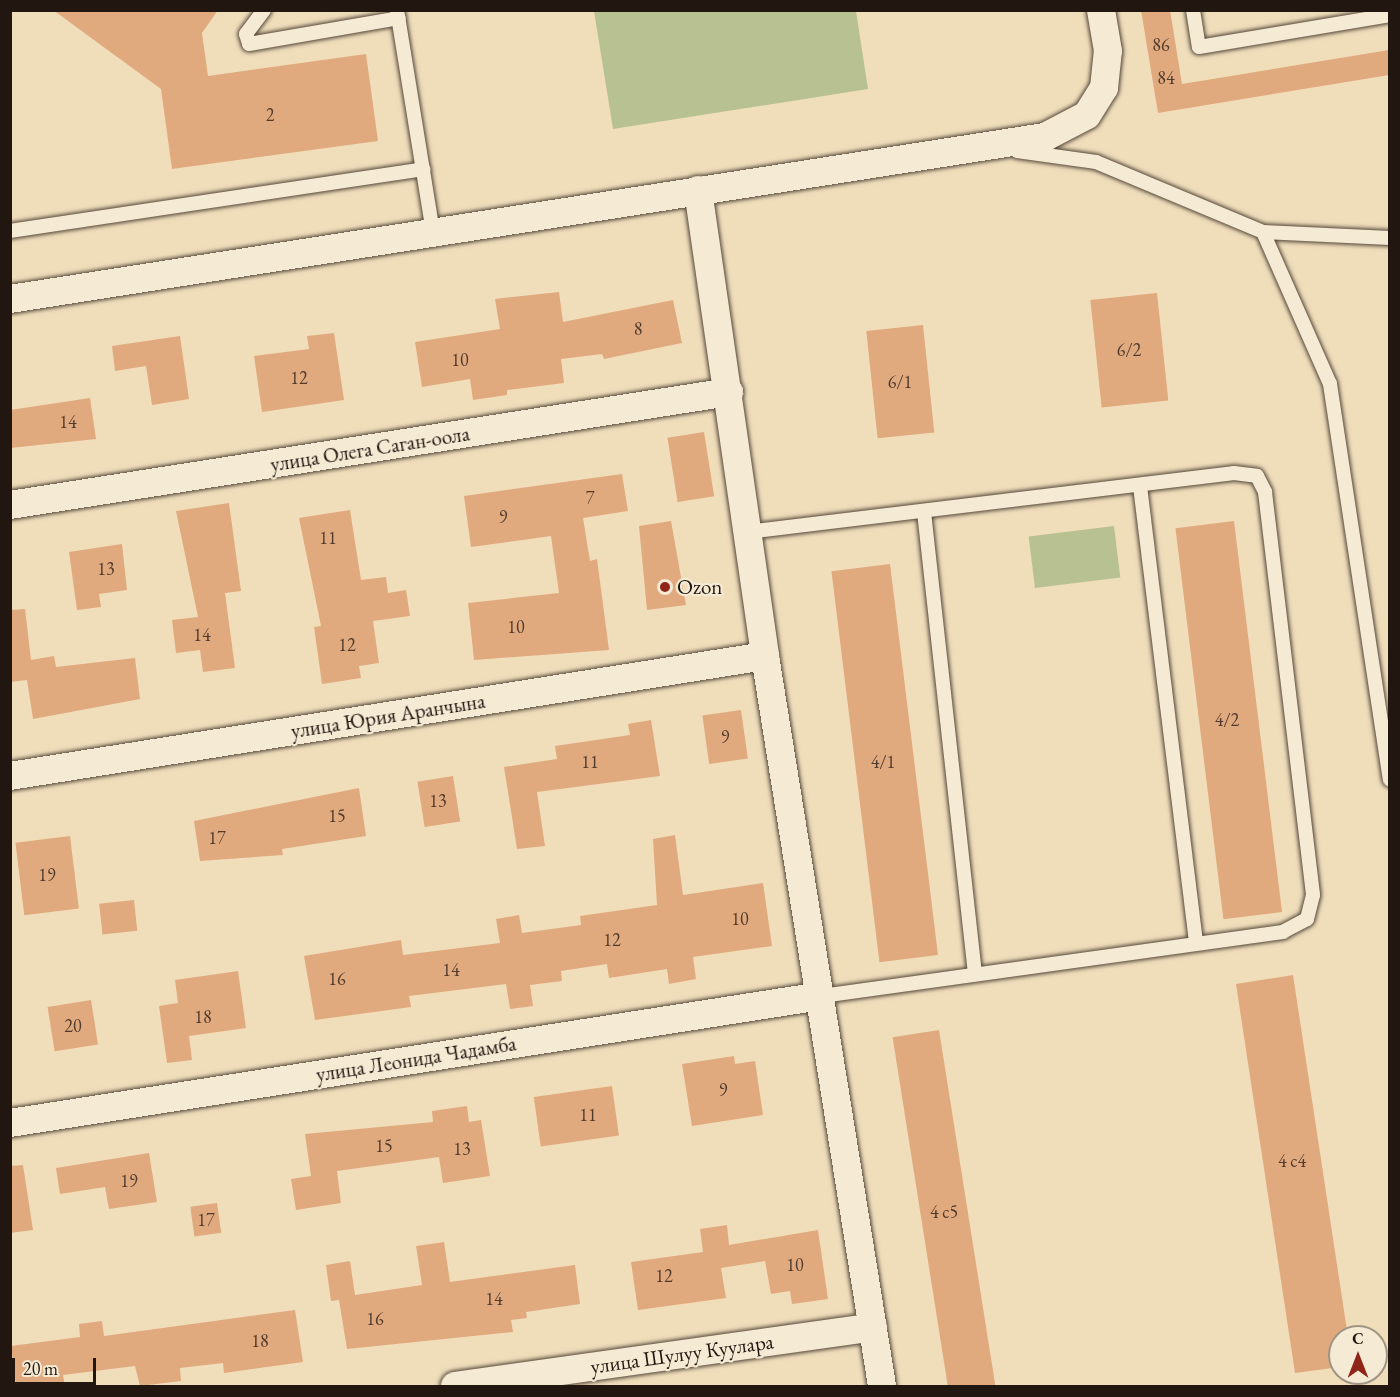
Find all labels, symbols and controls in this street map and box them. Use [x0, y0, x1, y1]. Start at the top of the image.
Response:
house number: 86 [1152, 34, 1170, 56]
house number: 84 [1157, 67, 1175, 89]
house number: 2 [266, 104, 274, 126]
house number: 8 [634, 318, 642, 340]
house number: 6/2 [1117, 339, 1141, 361]
house number: 10 [451, 349, 469, 371]
house number: 12 [290, 367, 308, 389]
house number: 6/1 [888, 371, 912, 393]
house number: 14 [59, 411, 77, 433]
street label: улица Олега Саган-оола [268, 421, 472, 477]
house number: 7 [586, 487, 594, 509]
house number: 9 [499, 506, 507, 528]
house number: 11 [319, 527, 337, 549]
house number: 13 [97, 558, 115, 580]
place label: Ozon [677, 574, 722, 600]
marker: Ozon [658, 580, 672, 594]
house number: 10 [507, 616, 525, 638]
house number: 14 [193, 624, 211, 646]
house number: 12 [338, 634, 356, 656]
street label: улица Юрия Аранчына [289, 688, 487, 744]
house number: 4/2 [1215, 709, 1239, 731]
house number: 9 [721, 726, 729, 748]
house number: 11 [581, 751, 599, 773]
house number: 4/1 [871, 751, 895, 773]
house number: 13 [429, 790, 447, 812]
house number: 15 [328, 805, 346, 827]
house number: 17 [208, 827, 226, 849]
house number: 19 [38, 864, 56, 886]
house number: 10 [731, 908, 749, 930]
house number: 12 [603, 929, 621, 951]
house number: 14 [442, 959, 460, 981]
house number: 16 [328, 968, 346, 990]
house number: 18 [194, 1006, 212, 1028]
house number: 20 [64, 1015, 82, 1037]
street label: улица Леонида Чадамба [314, 1031, 518, 1087]
house number: 9 [719, 1079, 727, 1101]
house number: 11 [579, 1104, 597, 1126]
house number: 15 [375, 1135, 393, 1157]
house number: 13 [453, 1138, 471, 1160]
house number: 4 с4 [1278, 1150, 1306, 1172]
house number: 19 [120, 1170, 138, 1192]
house number: 4 с5 [930, 1201, 958, 1223]
house number: 17 [197, 1209, 215, 1231]
house number: 10 [786, 1254, 804, 1276]
house number: 12 [655, 1265, 673, 1287]
house number: 14 [485, 1288, 503, 1310]
house number: 16 [366, 1308, 384, 1330]
north arrow [1328, 1325, 1388, 1385]
text: С [1352, 1328, 1364, 1349]
street label: улица Шулуу Куулара [589, 1329, 775, 1379]
house number: 18 [251, 1330, 269, 1352]
scale bar [15, 1346, 99, 1384]
text: 20 m [23, 1357, 58, 1380]

